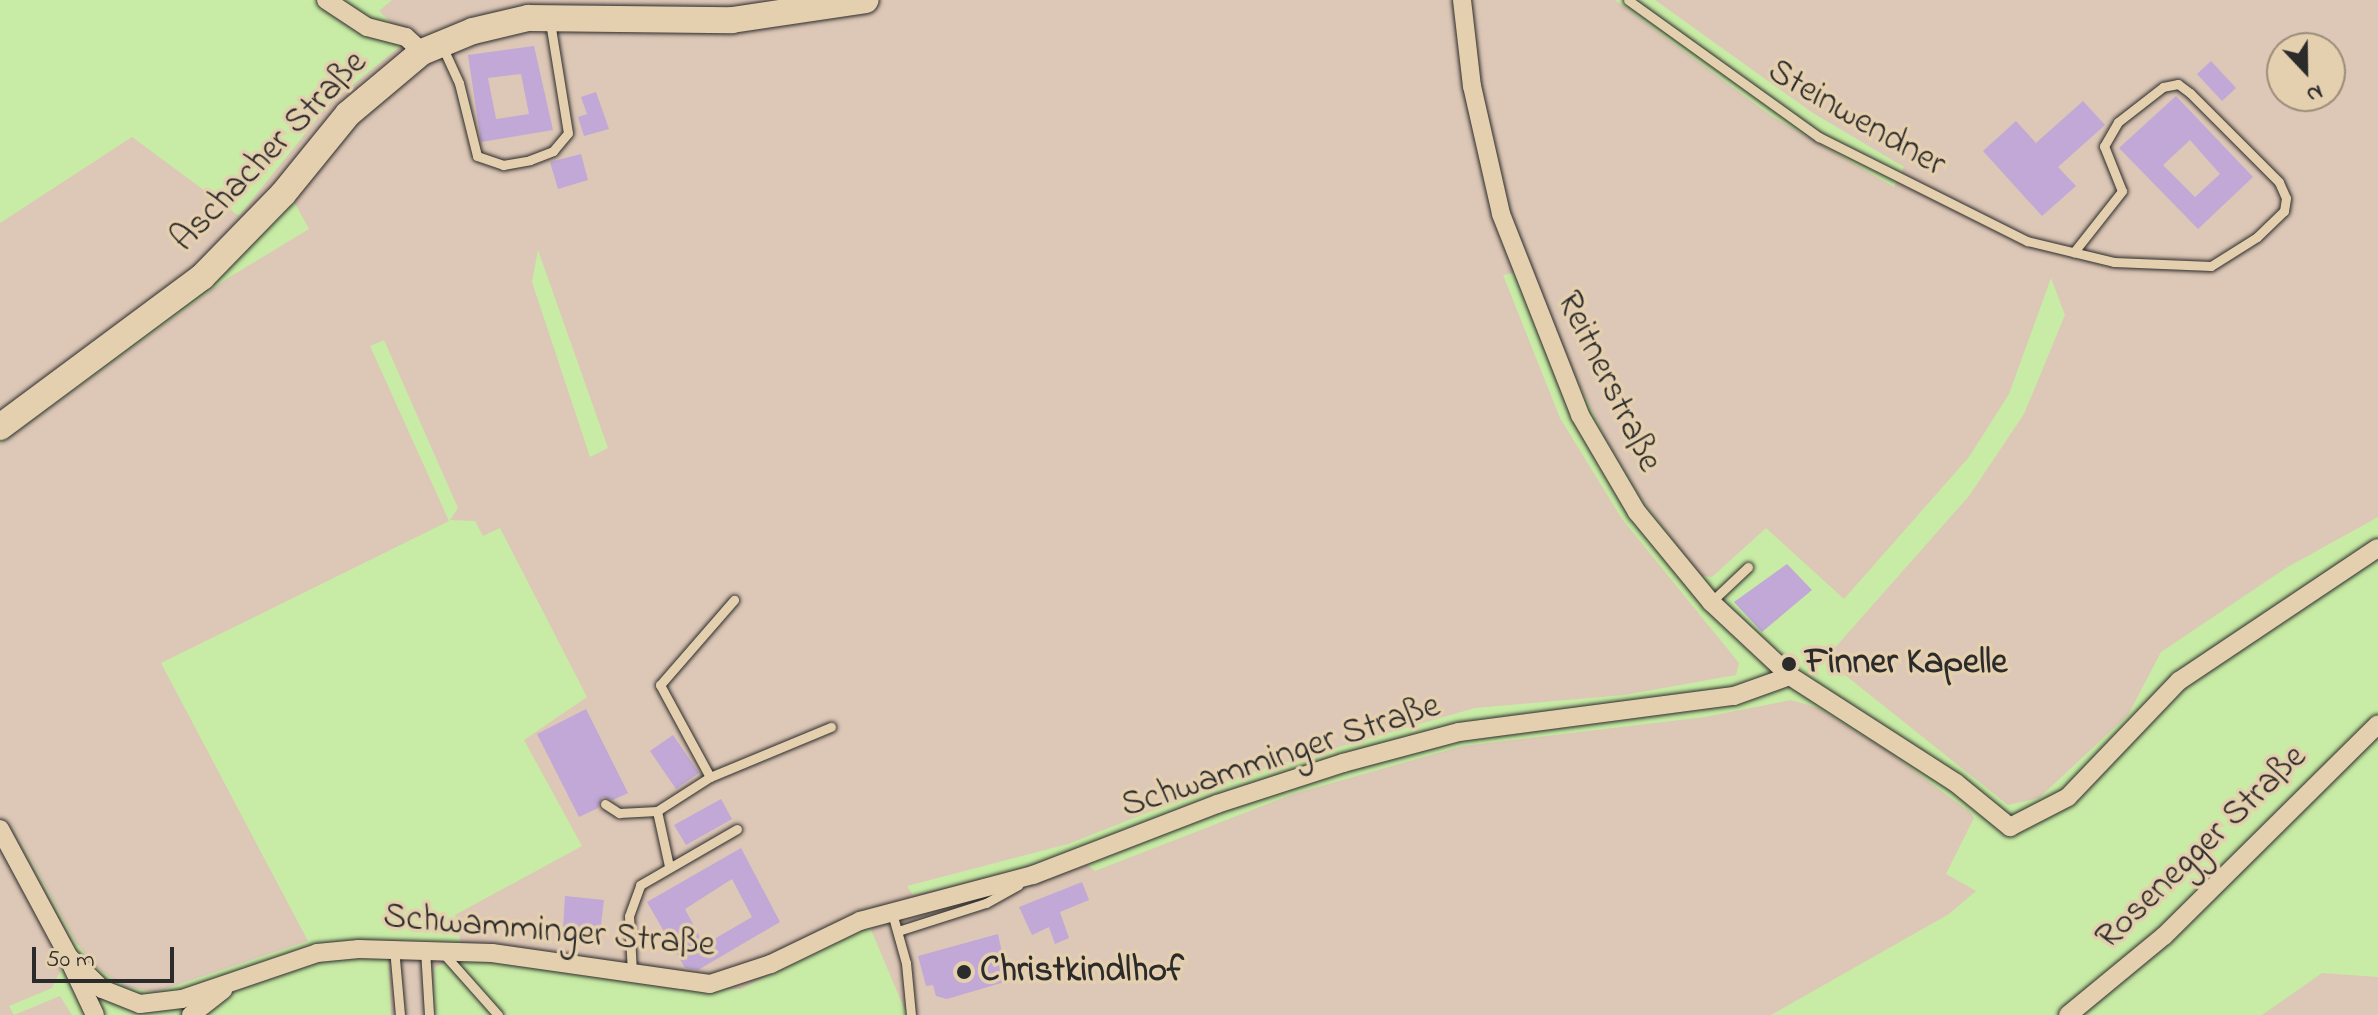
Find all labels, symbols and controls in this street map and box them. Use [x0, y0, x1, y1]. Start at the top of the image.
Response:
north arrow [2266, 32, 2346, 112]
street label: Aschacher Straße [163, 42, 377, 262]
street label: Steinwendner [1759, 51, 1953, 187]
text: N [2301, 75, 2327, 110]
street label: Reitnerstraße [1546, 285, 1670, 479]
place label: Finner Kapelle [1805, 642, 2007, 686]
marker: Finner Kapelle [1780, 655, 1798, 673]
street label: Schwamminger Straße [1116, 685, 1446, 829]
street label: Rosenegger Straße [2088, 736, 2316, 960]
street label: Schwamminger Straße [381, 896, 717, 968]
scale bar [36, 931, 178, 981]
text: 50 m [46, 943, 95, 978]
place label: Christkindlhof [980, 950, 1184, 994]
marker: Christkindlhof [955, 963, 973, 981]

